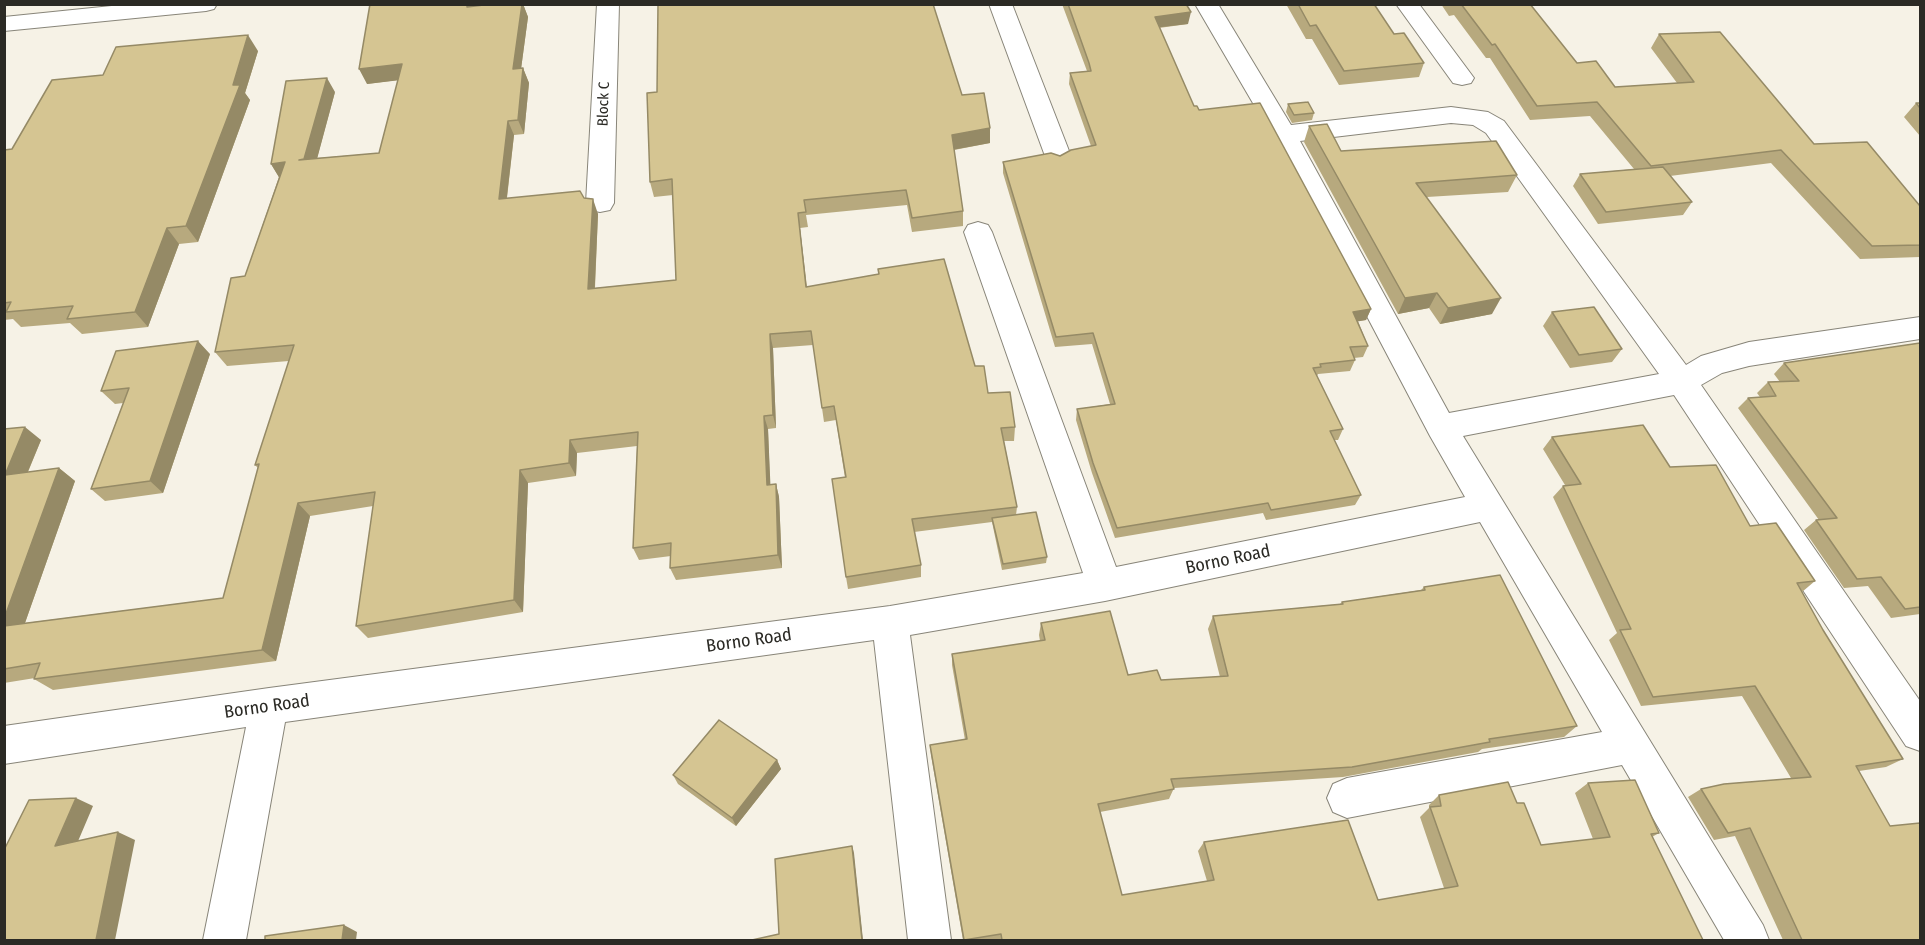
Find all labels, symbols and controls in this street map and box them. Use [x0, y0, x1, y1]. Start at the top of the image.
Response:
street label: Block C [594, 81, 614, 127]
street label: Borno Road [1184, 540, 1272, 580]
street label: Borno Road [705, 624, 793, 658]
street label: Borno Road [223, 690, 311, 724]

